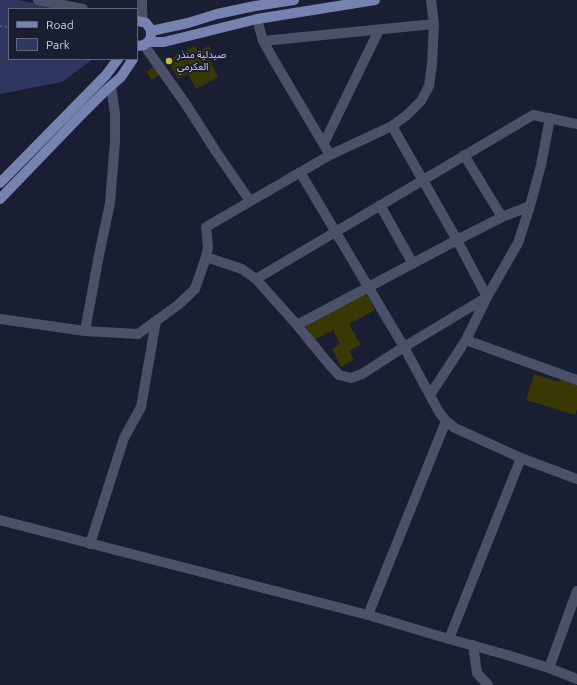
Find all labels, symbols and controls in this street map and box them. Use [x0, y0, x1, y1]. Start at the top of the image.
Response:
legend [8, 8, 138, 60]
text: Road [46, 18, 74, 31]
text: Park [46, 38, 70, 51]
place label: صيدلية منذر العكرمي [177, 49, 226, 72]
marker: صيدلية منذر العكرمي [164, 56, 174, 66]

